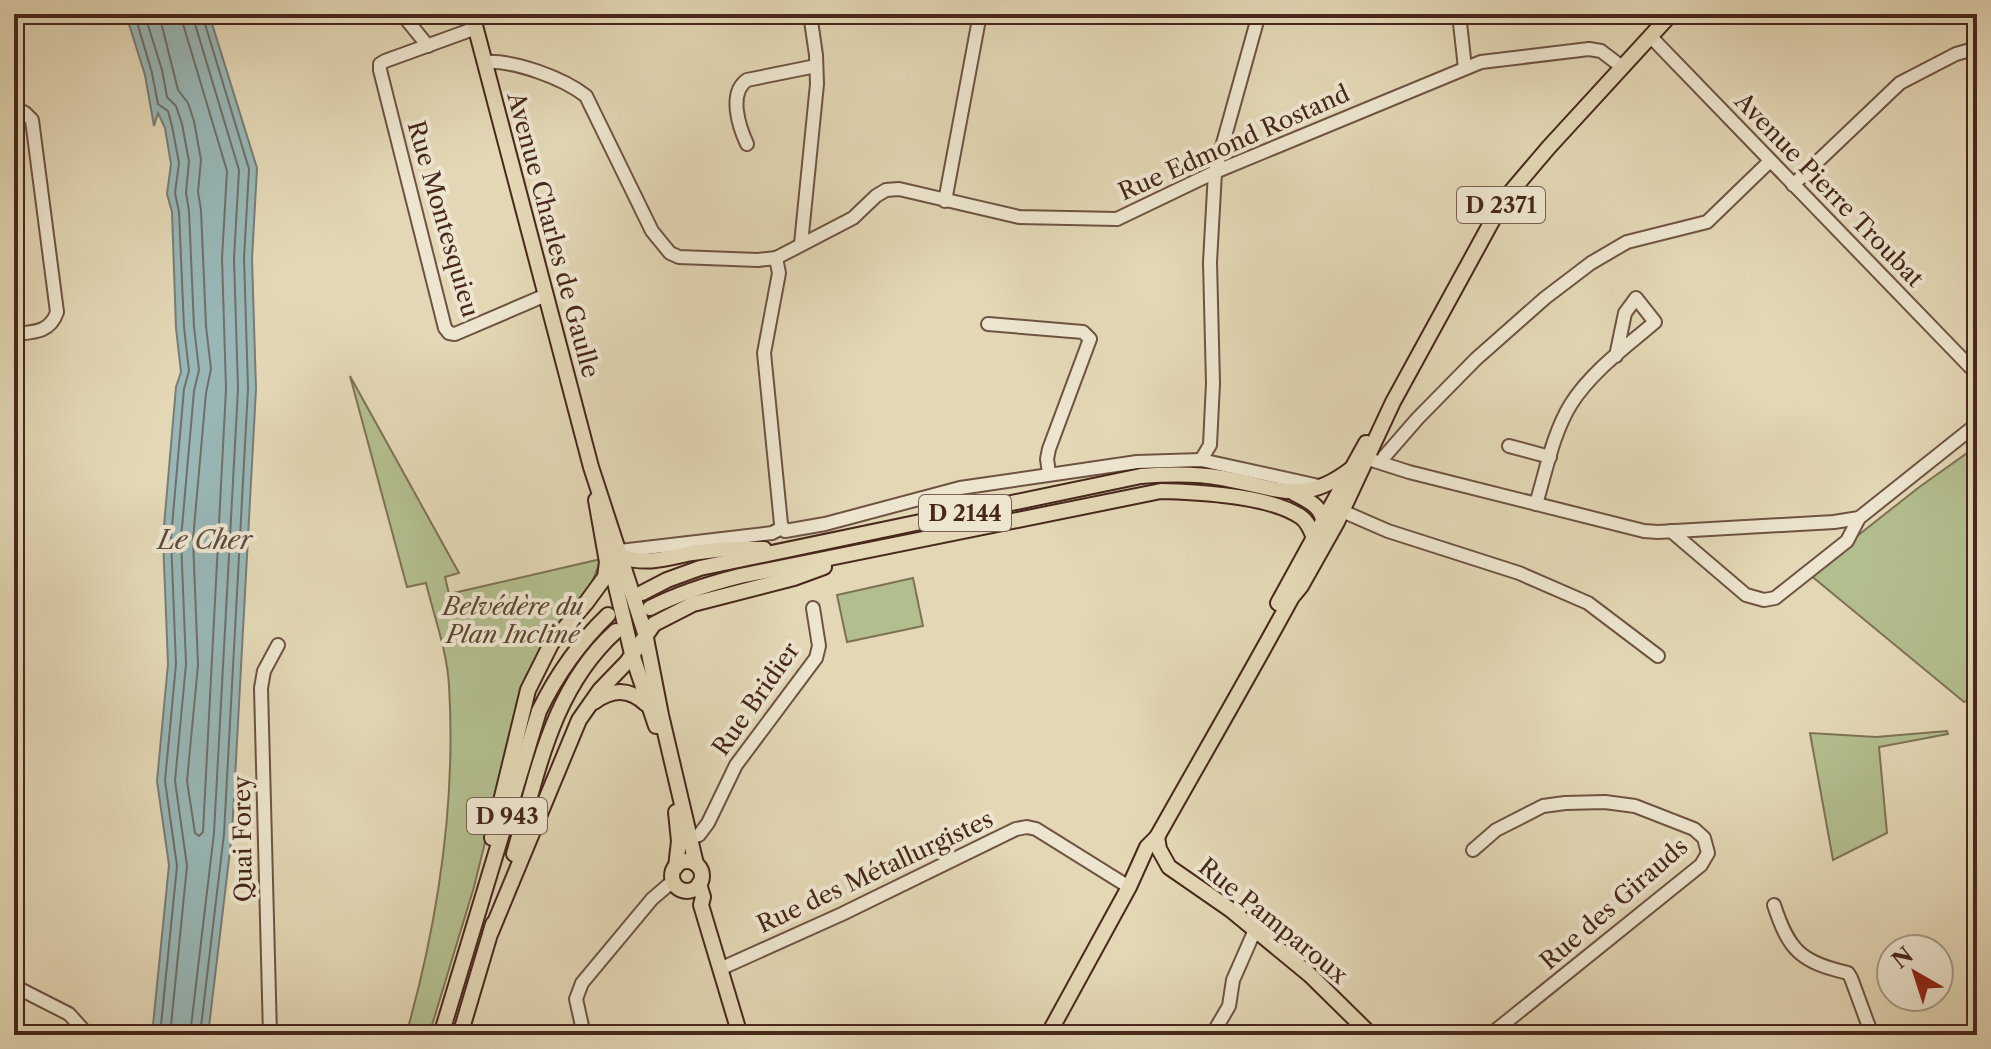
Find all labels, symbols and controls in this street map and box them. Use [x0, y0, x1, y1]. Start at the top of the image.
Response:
street label: Rue Edmond Rostand [1114, 78, 1354, 207]
street label: Avenue Pierre Troubat [1728, 86, 1930, 293]
street label: Avenue Charles de Gaulle [501, 88, 606, 381]
street label: Rue Montesquieu [402, 117, 485, 321]
road number: D 2371 [1457, 187, 1545, 223]
road number: D 2144 [919, 495, 1011, 531]
water label: Le Cher [156, 524, 254, 556]
park label: Belvédère du Plan Incliné [441, 592, 584, 649]
street label: Rue Bridier [706, 636, 805, 761]
street label: Quai Forey [227, 775, 258, 903]
road number: D 943 [467, 798, 547, 834]
street label: Rue des Métallurgistes [752, 804, 997, 939]
street label: Rue des Girauds [1534, 832, 1693, 976]
street label: Rue Pamparoux [1193, 852, 1354, 990]
north arrow [1875, 933, 1955, 1013]
text: N [1887, 941, 1919, 974]

